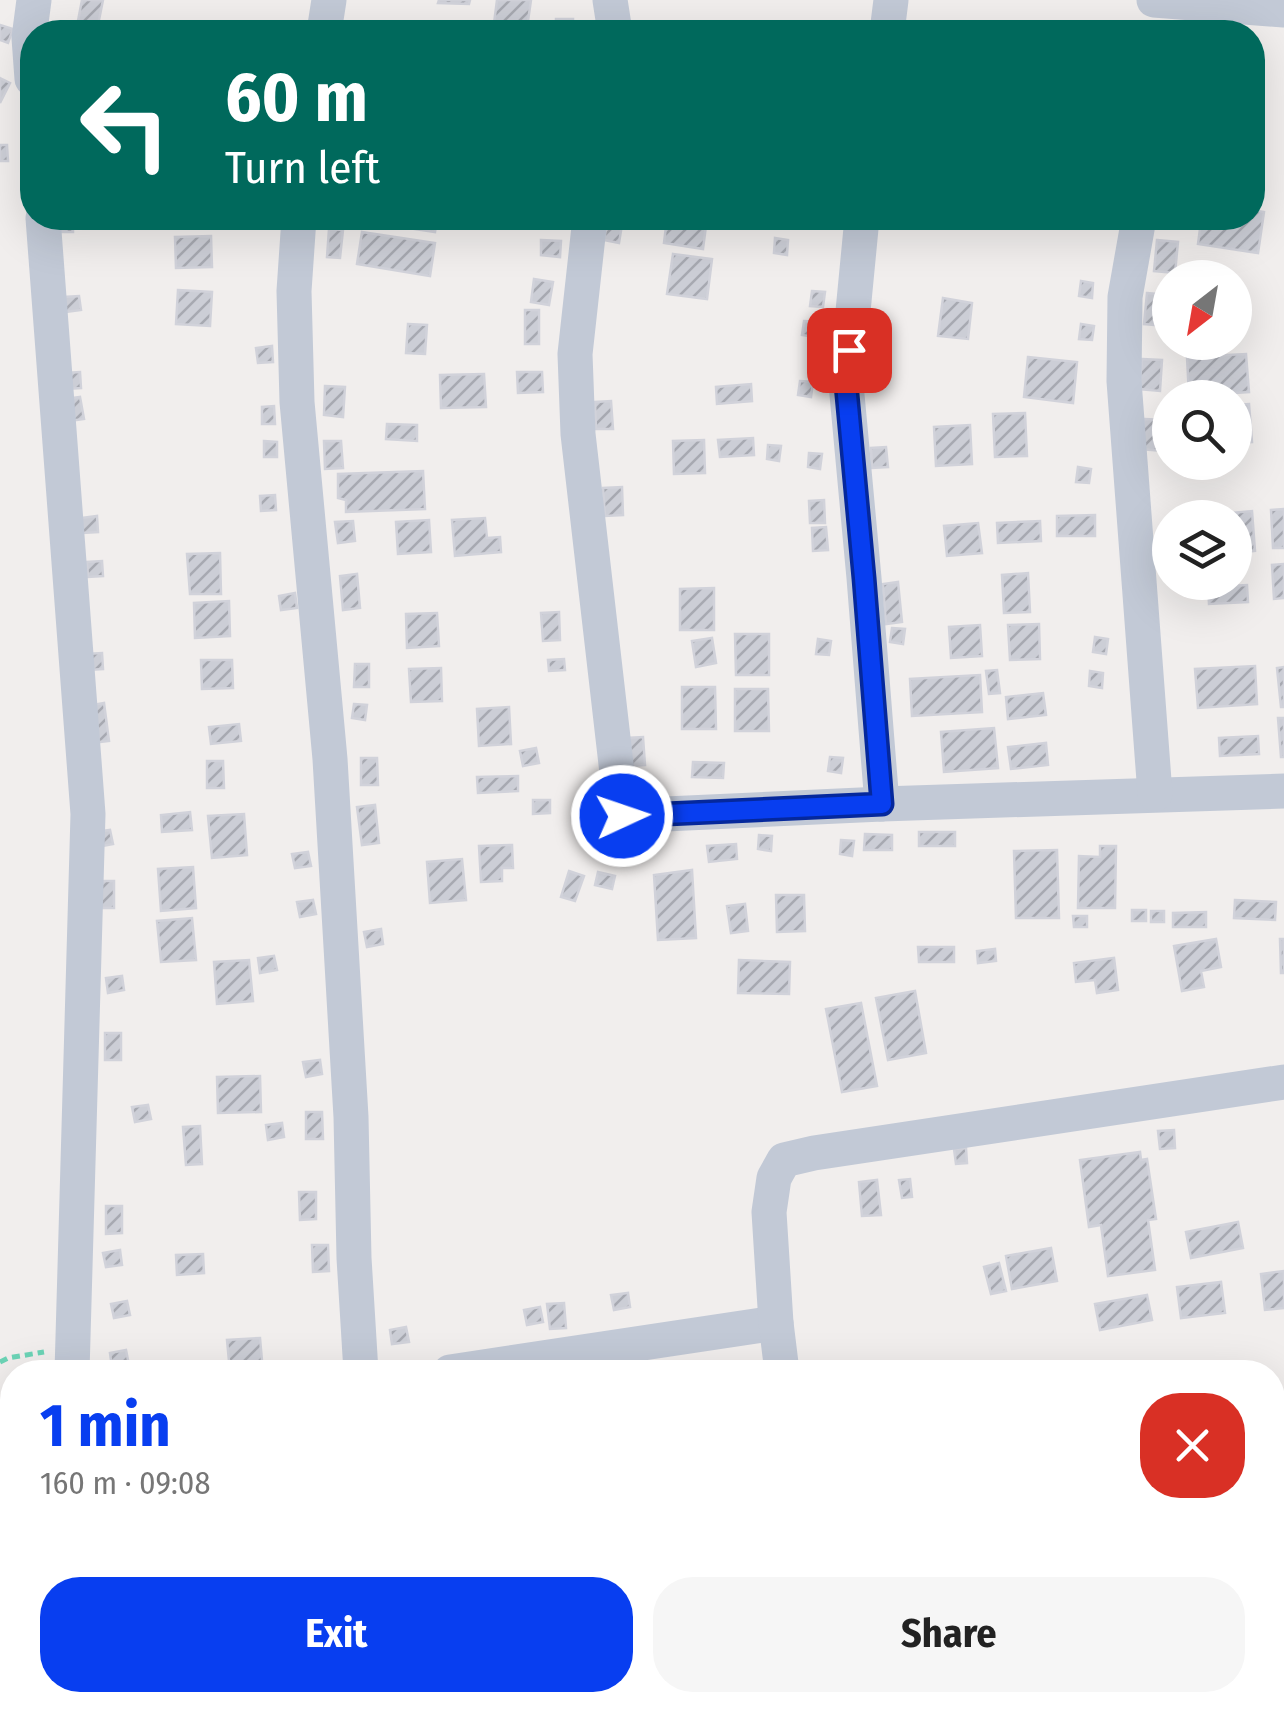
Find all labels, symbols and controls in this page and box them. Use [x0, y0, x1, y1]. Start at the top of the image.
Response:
text: 60 m [225, 56, 368, 140]
icon: left [60, 60, 190, 190]
text: Turn left [225, 141, 380, 195]
north arrow [1152, 260, 1252, 360]
map controls [1152, 260, 1252, 600]
pin [807, 308, 892, 393]
icon: arrive [822, 323, 877, 378]
button: search [1152, 380, 1252, 480]
button: layers [1152, 500, 1252, 600]
position arrow [570, 764, 674, 868]
text: 1 min [40, 1390, 171, 1462]
button: close [1140, 1393, 1245, 1498]
text: 160 m · 09:08 [40, 1464, 210, 1502]
button: Exit [40, 1577, 633, 1692]
button: Share [653, 1577, 1245, 1692]

